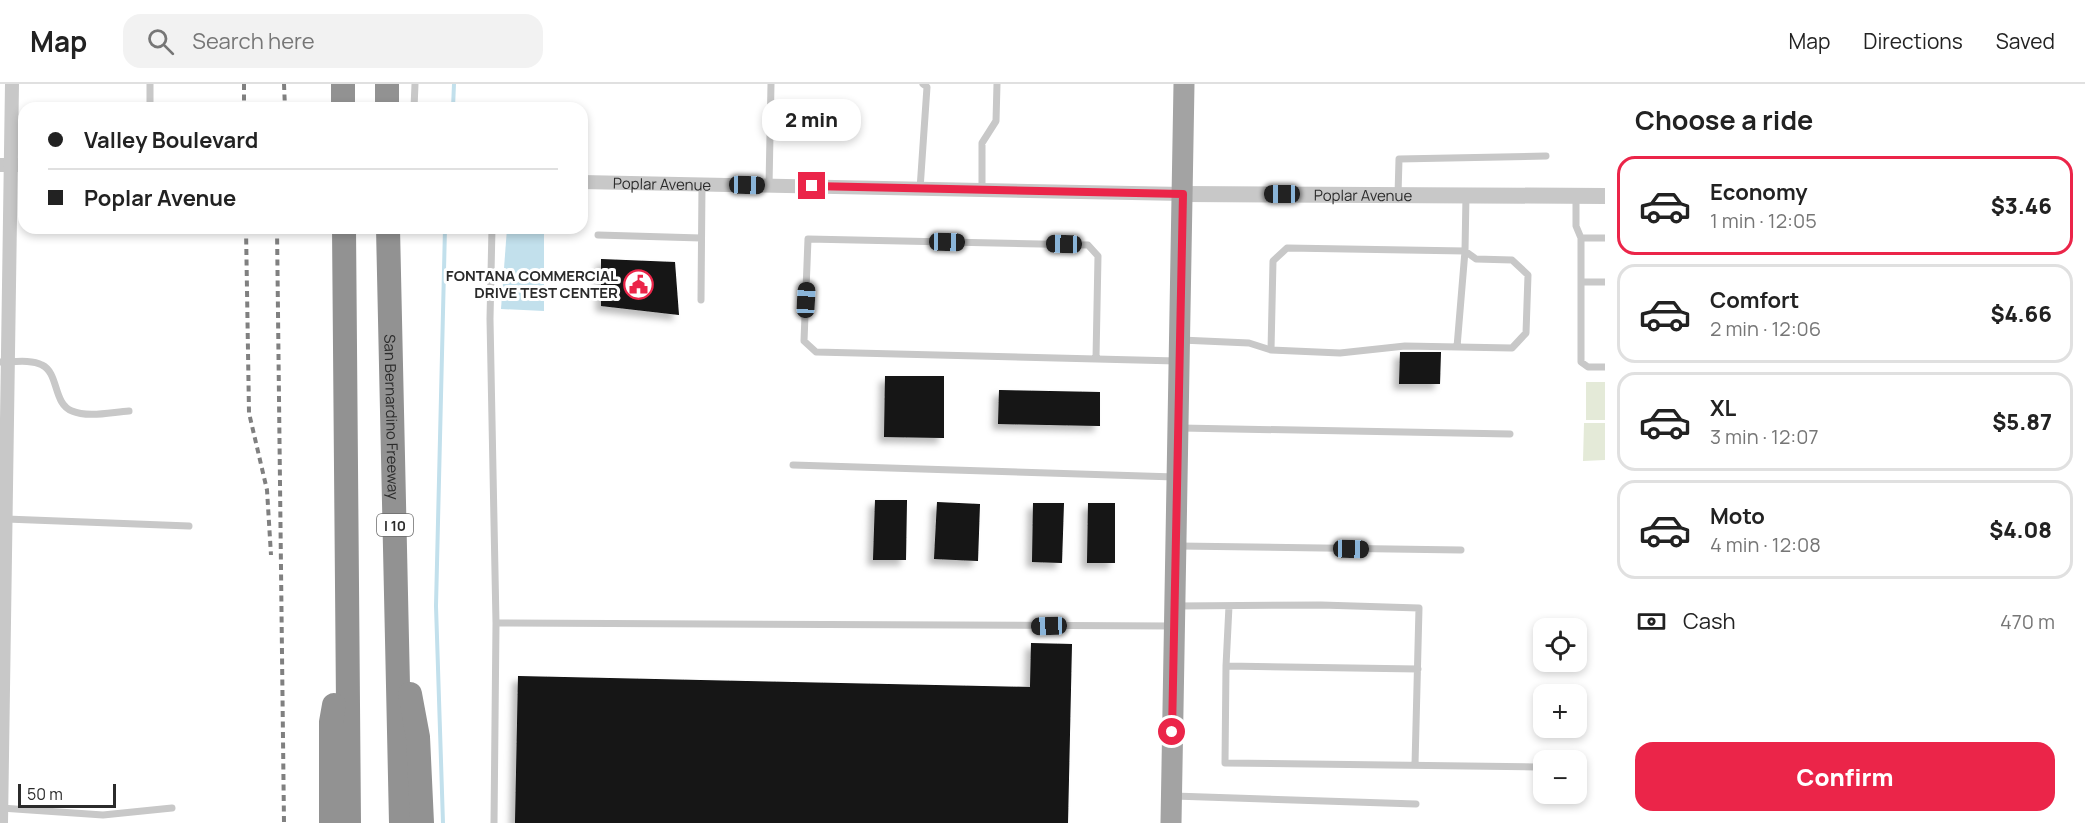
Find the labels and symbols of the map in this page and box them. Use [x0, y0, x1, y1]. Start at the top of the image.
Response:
callout: 2 min [762, 99, 862, 141]
street label: Poplar Avenue [613, 172, 712, 195]
route end [798, 172, 825, 199]
car [729, 176, 765, 194]
street label: Poplar Avenue [1314, 184, 1413, 206]
car [1264, 185, 1300, 203]
car [929, 233, 965, 251]
car [1046, 235, 1082, 253]
place label: FONTANA COMMERCIAL DRIVE TEST CENTER [446, 265, 618, 303]
public building icon: FONTANA COMMERCIAL DRIVE TEST CENTER [623, 268, 655, 300]
car [796, 282, 816, 318]
street label: San Bernardino Freeway [380, 334, 404, 500]
road number: I 10 [377, 514, 413, 536]
car [1333, 540, 1369, 558]
car [1031, 616, 1067, 636]
route start [1158, 718, 1185, 745]
scale bar [18, 781, 116, 808]

